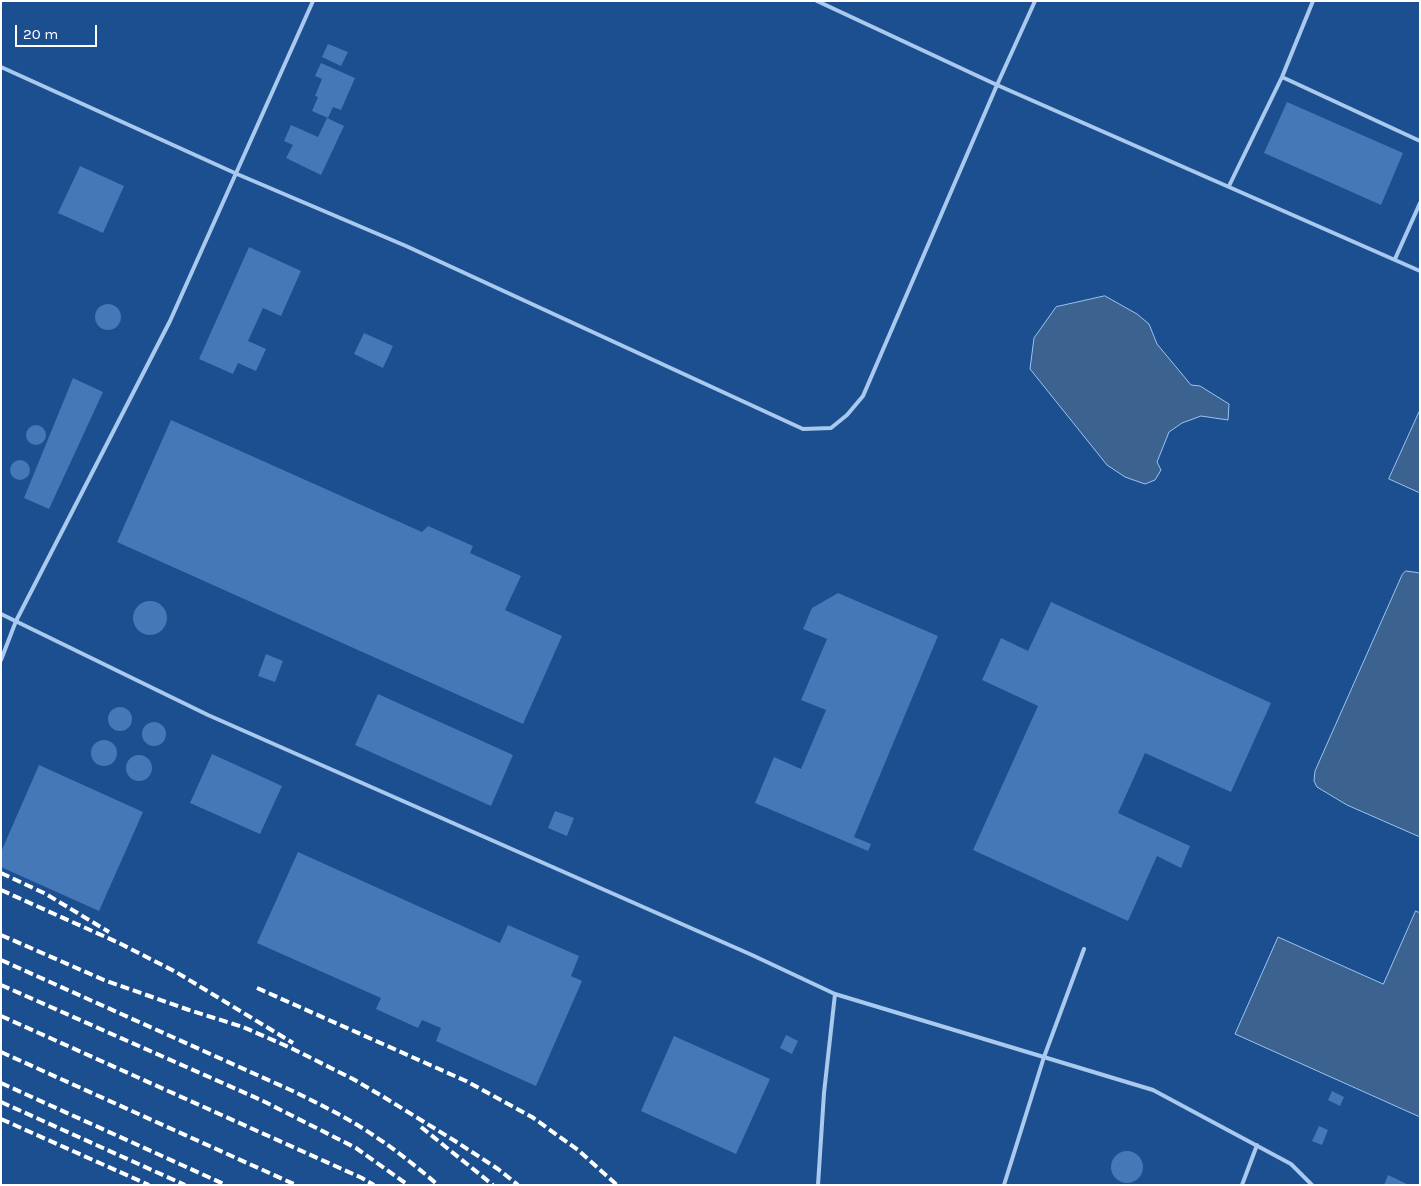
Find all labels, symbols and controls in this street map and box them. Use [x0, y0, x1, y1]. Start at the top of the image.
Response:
scale bar [18, 15, 100, 47]
text: 20 m [23, 25, 58, 43]

